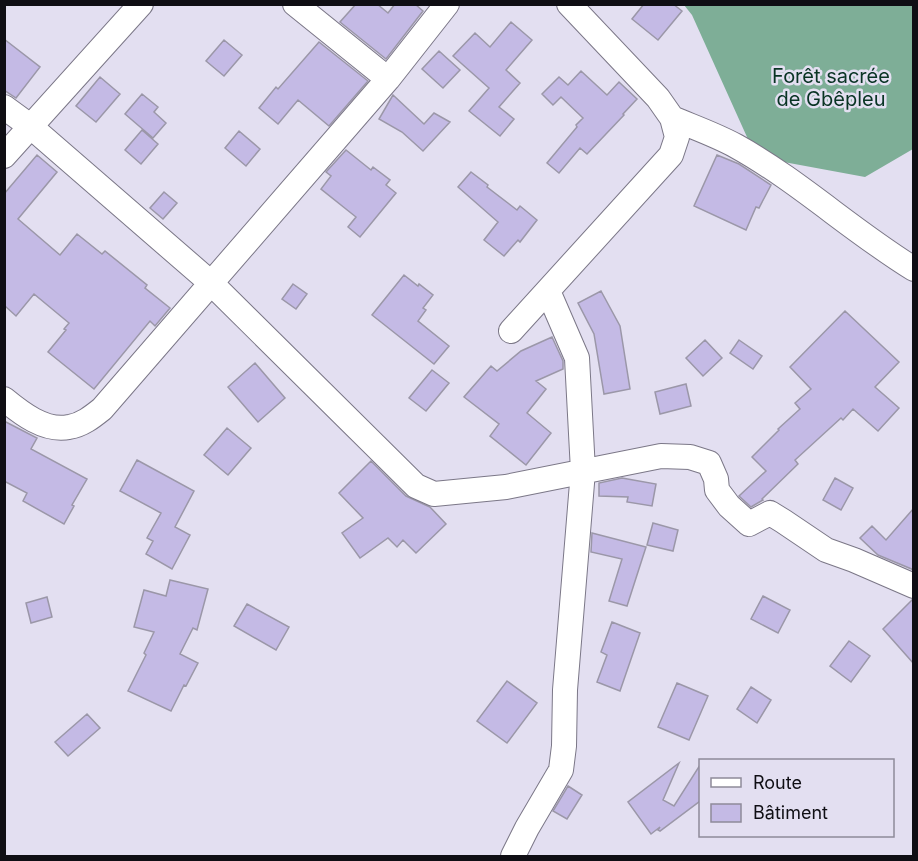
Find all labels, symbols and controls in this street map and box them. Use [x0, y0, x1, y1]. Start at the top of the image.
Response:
park label: Forêt sacrée de Gbêpleu [772, 64, 890, 111]
legend [699, 759, 894, 837]
text: Route [753, 772, 802, 793]
text: Bâtiment [753, 802, 828, 823]

